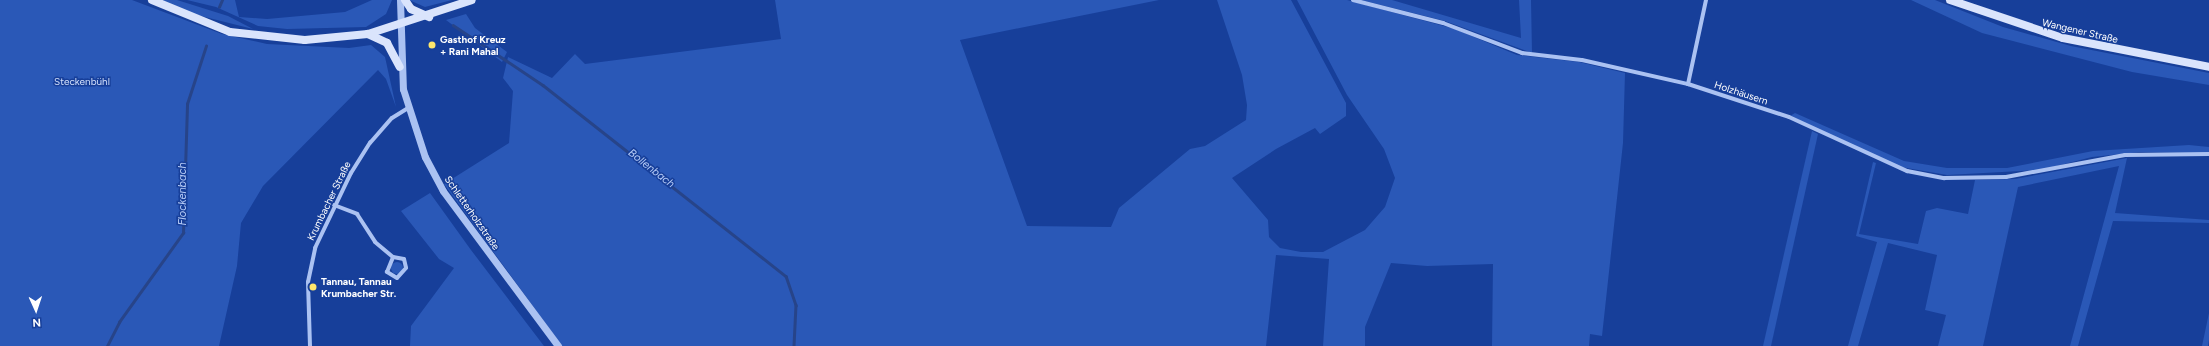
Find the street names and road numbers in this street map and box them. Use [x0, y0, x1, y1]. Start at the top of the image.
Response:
street label: Wangener Straße [2041, 16, 2119, 46]
street label: Holzhäusern [1713, 79, 1769, 107]
street label: Krumbacher Straße [305, 160, 353, 242]
street label: Schletterholzstraße [442, 174, 502, 252]

